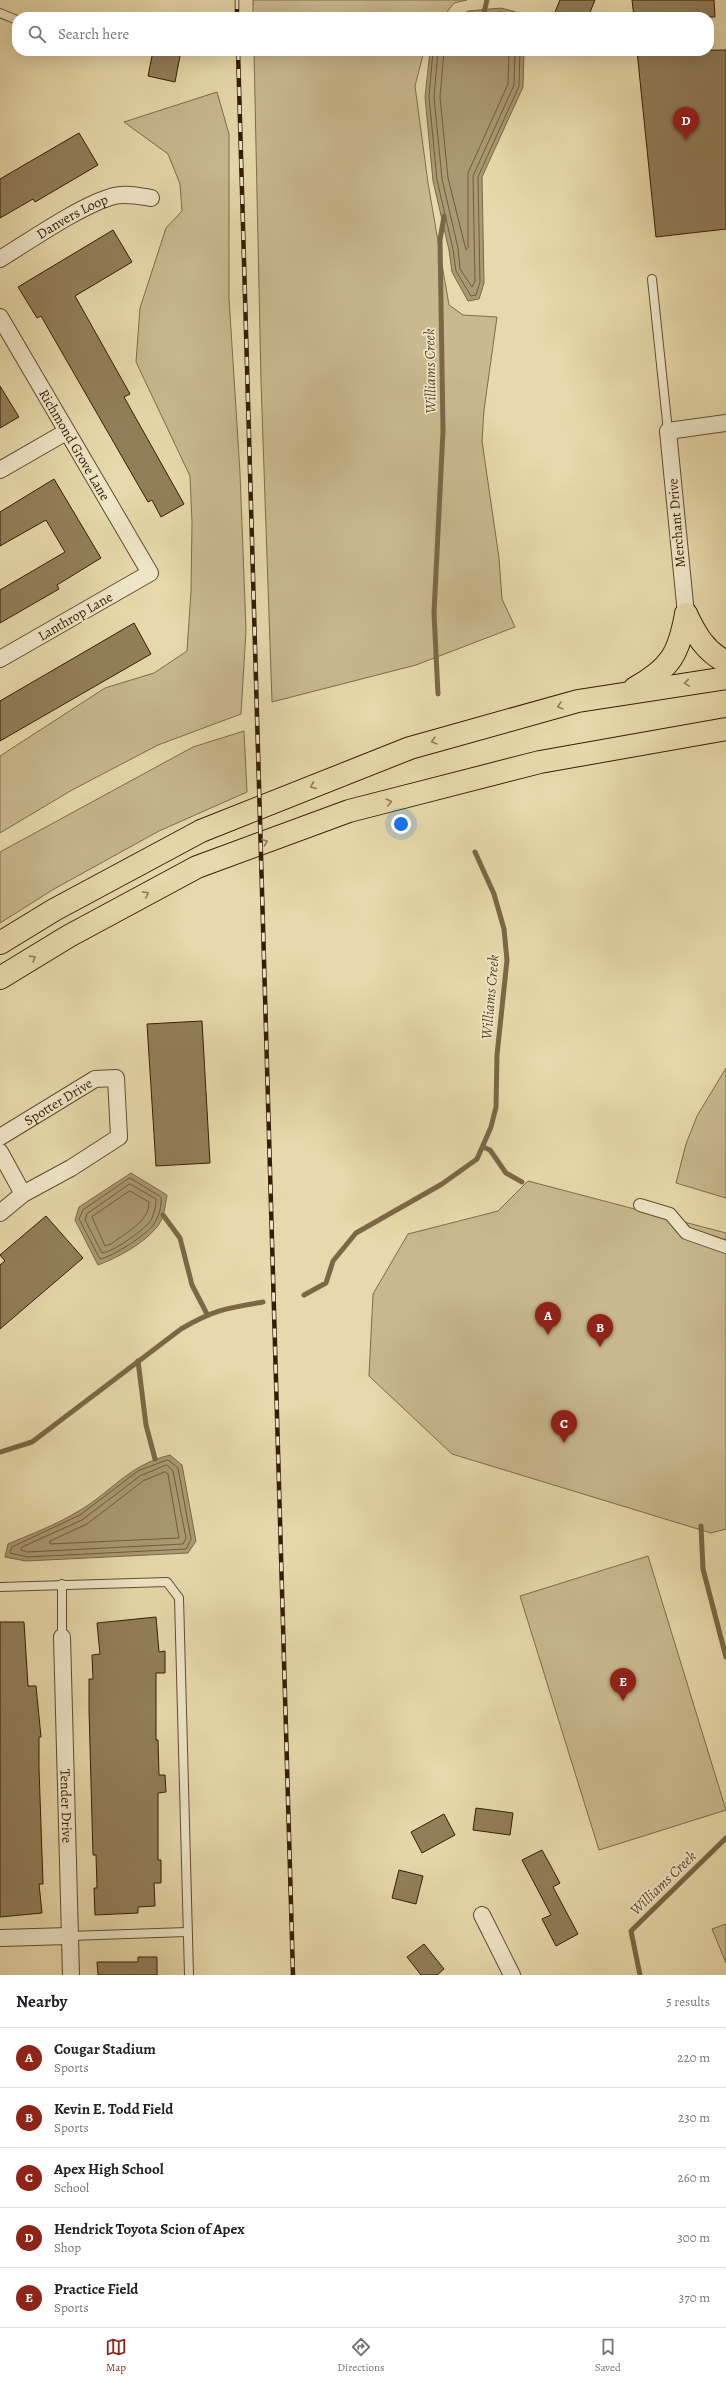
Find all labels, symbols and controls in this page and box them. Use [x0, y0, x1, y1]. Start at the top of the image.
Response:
search box [12, 12, 714, 56]
icon: search [26, 23, 48, 45]
text: Search here [58, 24, 129, 44]
pin: D [673, 107, 699, 140]
street label: Danvers Loop [33, 190, 111, 244]
water label: Williams Creek [419, 328, 441, 414]
street label: Richmond Grove Lane [34, 386, 114, 504]
street label: Merchant Drive [663, 478, 690, 568]
street label: Lanthrop Lane [34, 587, 116, 645]
one-way arrow [684, 678, 690, 687]
one-way arrow [556, 701, 563, 710]
one-way arrow [431, 736, 438, 745]
one-way arrow [309, 782, 316, 790]
one-way arrow [385, 798, 392, 807]
your location [391, 814, 411, 834]
one-way arrow [262, 838, 269, 847]
one-way arrow [142, 891, 150, 899]
water label: Williams Creek [476, 953, 504, 1040]
one-way arrow [29, 955, 36, 963]
street label: Spotter Drive [21, 1074, 96, 1130]
pin: A [535, 1302, 561, 1335]
pin: B [587, 1314, 613, 1347]
pin: C [551, 1410, 577, 1443]
pin: E [610, 1668, 636, 1701]
street label: Tender Drive [56, 1769, 76, 1843]
water label: Williams Creek [625, 1846, 701, 1920]
text: Nearby [16, 1990, 67, 2013]
text: 5 results [666, 1993, 710, 2010]
text: Cougar Stadium [54, 2039, 156, 2059]
text: A [25, 2049, 33, 2066]
text: 220 m [677, 2049, 710, 2066]
text: Sports [54, 2059, 89, 2076]
text: Kevin E. Todd Field [54, 2099, 173, 2119]
text: B [25, 2109, 33, 2126]
text: 230 m [678, 2109, 710, 2126]
text: Sports [54, 2119, 89, 2136]
text: Apex High School [54, 2159, 164, 2179]
text: C [25, 2169, 33, 2186]
text: 260 m [677, 2169, 710, 2186]
text: School [54, 2179, 89, 2196]
text: Hendrick Toyota Scion of Apex [54, 2219, 245, 2239]
text: D [24, 2229, 34, 2246]
text: 300 m [677, 2229, 710, 2246]
text: Shop [54, 2239, 81, 2256]
text: Practice Field [54, 2279, 138, 2299]
text: E [25, 2289, 33, 2306]
text: 370 m [679, 2289, 710, 2306]
text: Sports [54, 2299, 89, 2316]
tab: Map [105, 2336, 127, 2375]
tab: Directions [337, 2336, 385, 2375]
tab: Saved [595, 2336, 621, 2375]

